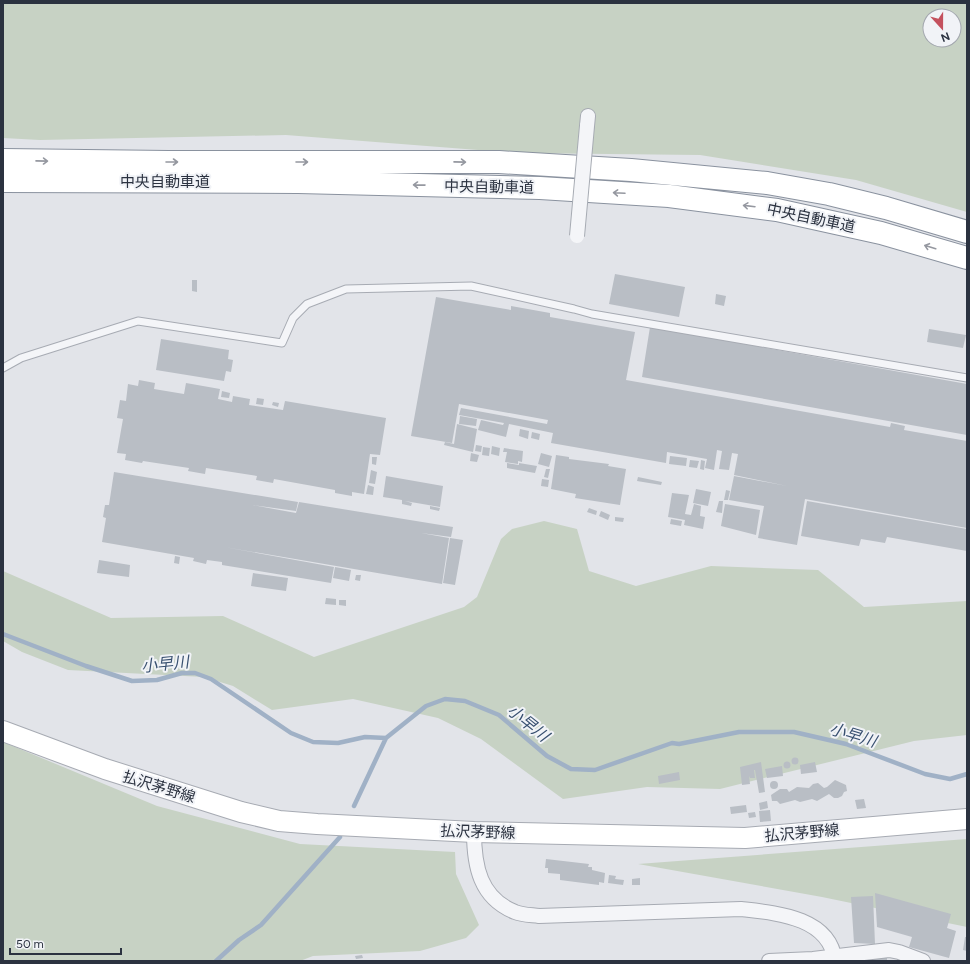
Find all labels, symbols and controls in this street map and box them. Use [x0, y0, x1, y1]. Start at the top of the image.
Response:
north arrow [922, 8, 962, 48]
text: N [939, 29, 952, 44]
one-way arrow [35, 157, 48, 165]
one-way arrow [165, 158, 178, 166]
one-way arrow [295, 158, 308, 166]
one-way arrow [453, 158, 466, 166]
street label: 中央自動車道 [120, 173, 210, 191]
street label: 中央自動車道 [444, 177, 534, 197]
one-way arrow [413, 181, 426, 189]
one-way arrow [613, 189, 626, 196]
street label: 中央自動車道 [765, 200, 857, 236]
one-way arrow [743, 202, 756, 210]
one-way arrow [923, 243, 936, 250]
water label: 小早川 [140, 652, 192, 676]
water label: 小早川 [503, 701, 554, 747]
water label: 小早川 [827, 719, 881, 752]
street label: 払沢茅野線 [120, 767, 198, 807]
street label: 払沢茅野線 [764, 821, 840, 845]
street label: 払沢茅野線 [440, 822, 516, 842]
scale bar [10, 930, 121, 956]
text: 50 m [16, 937, 44, 951]

